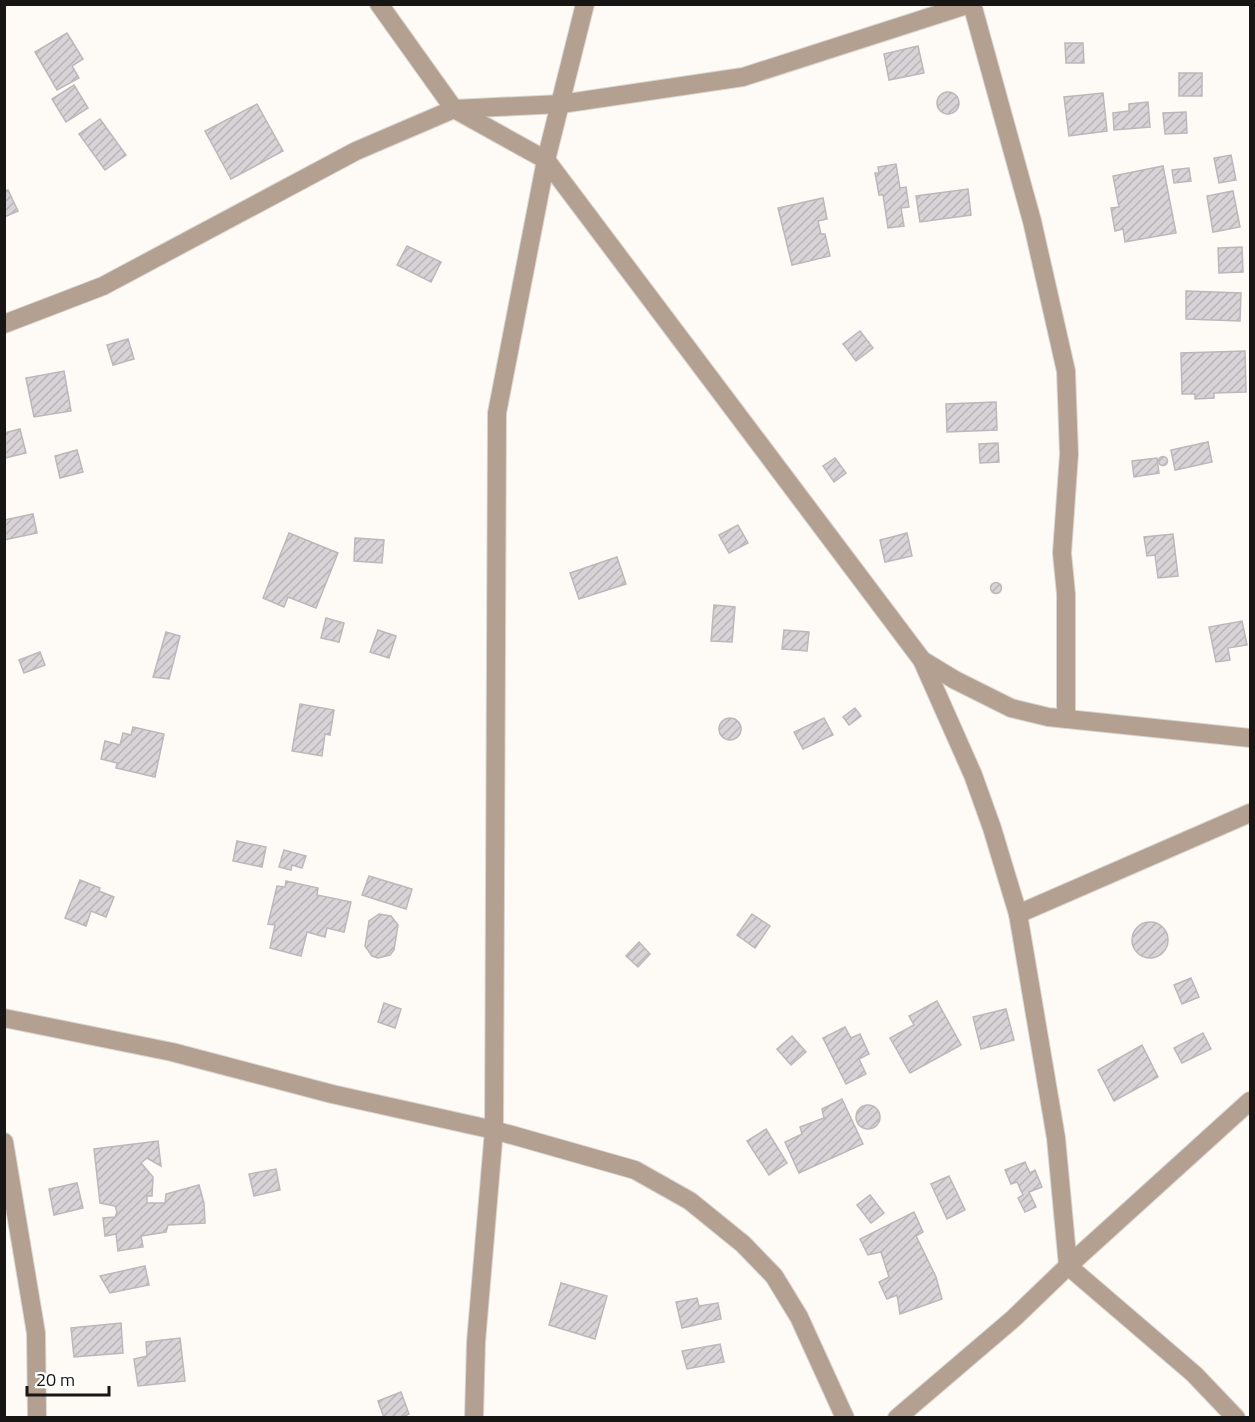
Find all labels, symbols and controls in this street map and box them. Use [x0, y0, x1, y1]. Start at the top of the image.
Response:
scale bar [27, 1359, 110, 1397]
text: 20 m [36, 1366, 75, 1393]

